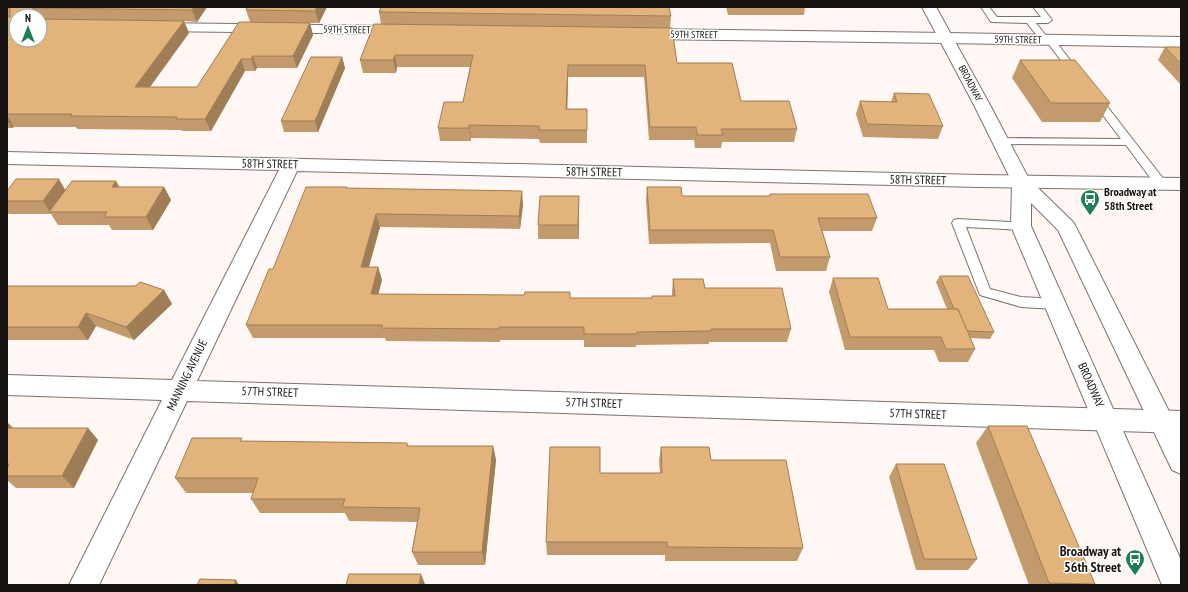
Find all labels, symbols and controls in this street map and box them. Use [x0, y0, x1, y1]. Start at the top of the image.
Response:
north arrow [8, 8, 48, 48]
text: N [25, 11, 31, 25]
street label: 59TH STREET [323, 23, 371, 36]
street label: 59TH STREET [670, 28, 718, 41]
street label: 59TH STREET [994, 33, 1042, 46]
street label: BROADWAY [956, 63, 986, 104]
street label: 58TH STREET [241, 156, 299, 172]
street label: 58TH STREET [565, 164, 623, 180]
street label: 58TH STREET [889, 172, 947, 188]
place label: Broadway at 58th Street [1104, 184, 1157, 213]
bus stop icon: Broadway at 58th Street [1079, 188, 1101, 216]
street label: MANNING AVENUE [163, 337, 210, 413]
street label: BROADWAY [1075, 360, 1108, 410]
street label: 57TH STREET [241, 383, 299, 400]
street label: 57TH STREET [565, 394, 623, 411]
street label: 57TH STREET [889, 405, 947, 422]
place label: Broadway at 56th Street [1060, 542, 1121, 576]
bus stop icon: Broadway at 56th Street [1124, 548, 1146, 576]

